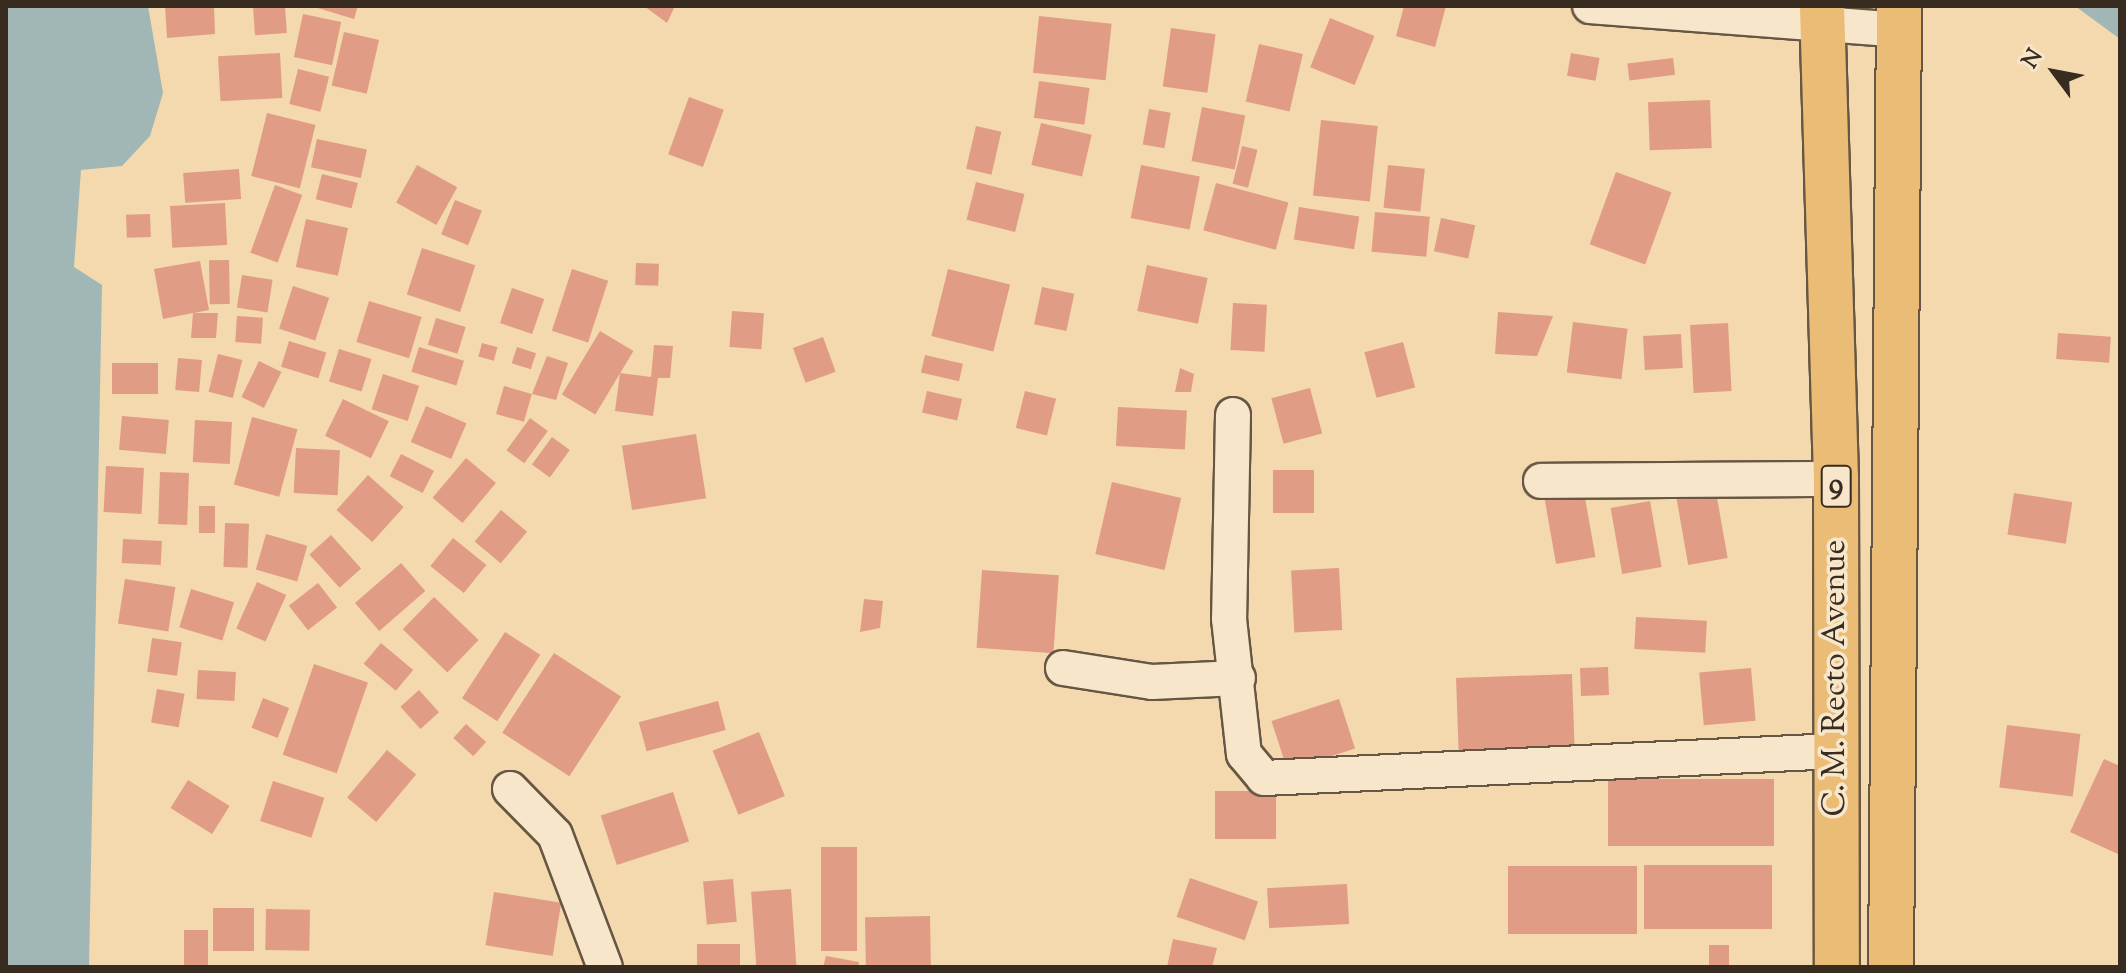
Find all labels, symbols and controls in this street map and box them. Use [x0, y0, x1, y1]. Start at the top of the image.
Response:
north arrow [2014, 32, 2094, 112]
text: N [2015, 43, 2052, 75]
road number: 9 [1820, 460, 1852, 512]
street label: C. M. Recto Avenue [1817, 539, 1855, 817]

